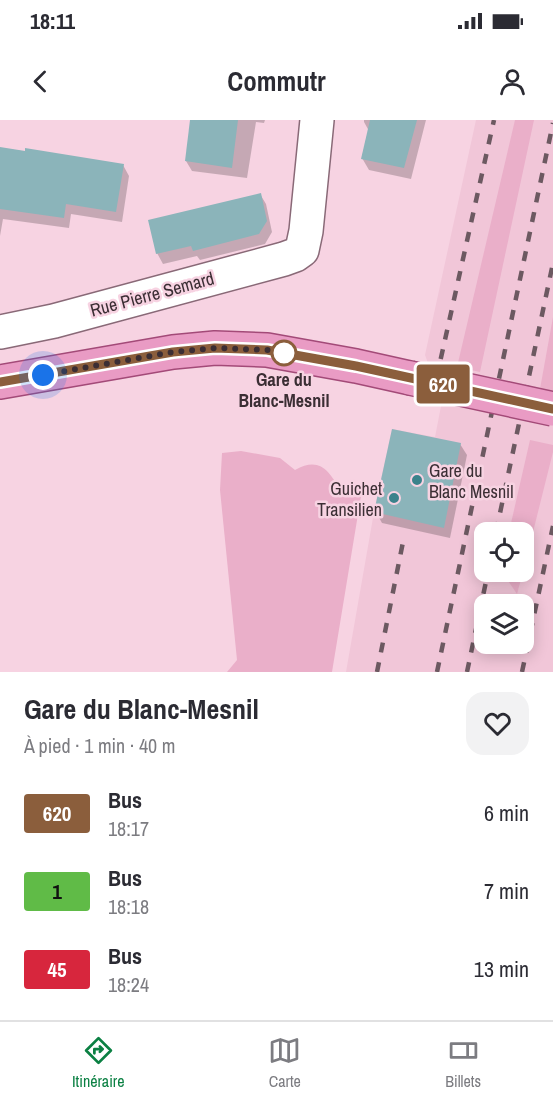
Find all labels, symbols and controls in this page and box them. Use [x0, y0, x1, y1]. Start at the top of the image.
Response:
text: 18:11 [30, 6, 75, 36]
text: Commutr [227, 63, 326, 99]
icon: back [24, 65, 57, 98]
icon: person [496, 65, 529, 98]
street label: Rue Pierre Semard [87, 265, 217, 323]
marker: Gare du Blanc-Mesnil [271, 340, 297, 366]
your location [28, 360, 58, 390]
line badge: 620 [408, 364, 478, 404]
place label: Gare du Blanc-Mesnil [238, 367, 330, 413]
text: 620 [429, 370, 457, 399]
place label: Gare du Blanc Mesnil [429, 458, 514, 504]
marker: Gare du Blanc Mesnil [410, 473, 424, 487]
place label: Guichet Transilien [317, 476, 382, 522]
marker: Guichet Transilien [387, 491, 401, 505]
map controls [474, 522, 534, 654]
button: locate [474, 522, 534, 582]
button: layers [474, 594, 534, 654]
text: Gare du Blanc-Mesnil [24, 690, 259, 728]
button: heart [466, 692, 529, 755]
text: À pied · 1 min · 40 m [24, 732, 175, 759]
text: Bus [108, 785, 142, 815]
text: 6 min [484, 798, 529, 828]
text: 620 [43, 799, 71, 828]
text: 18:17 [108, 815, 149, 842]
text: Bus [108, 863, 142, 893]
text: 7 min [484, 876, 529, 906]
text: 1 [52, 877, 62, 906]
text: 18:18 [108, 893, 149, 920]
text: Bus [108, 941, 142, 971]
text: 13 min [474, 954, 529, 984]
text: 45 [47, 955, 67, 984]
text: 18:24 [108, 971, 149, 998]
tab: Itinéraire [72, 1034, 124, 1092]
tab: Carte [268, 1034, 301, 1092]
tab: Billets [445, 1034, 481, 1092]

